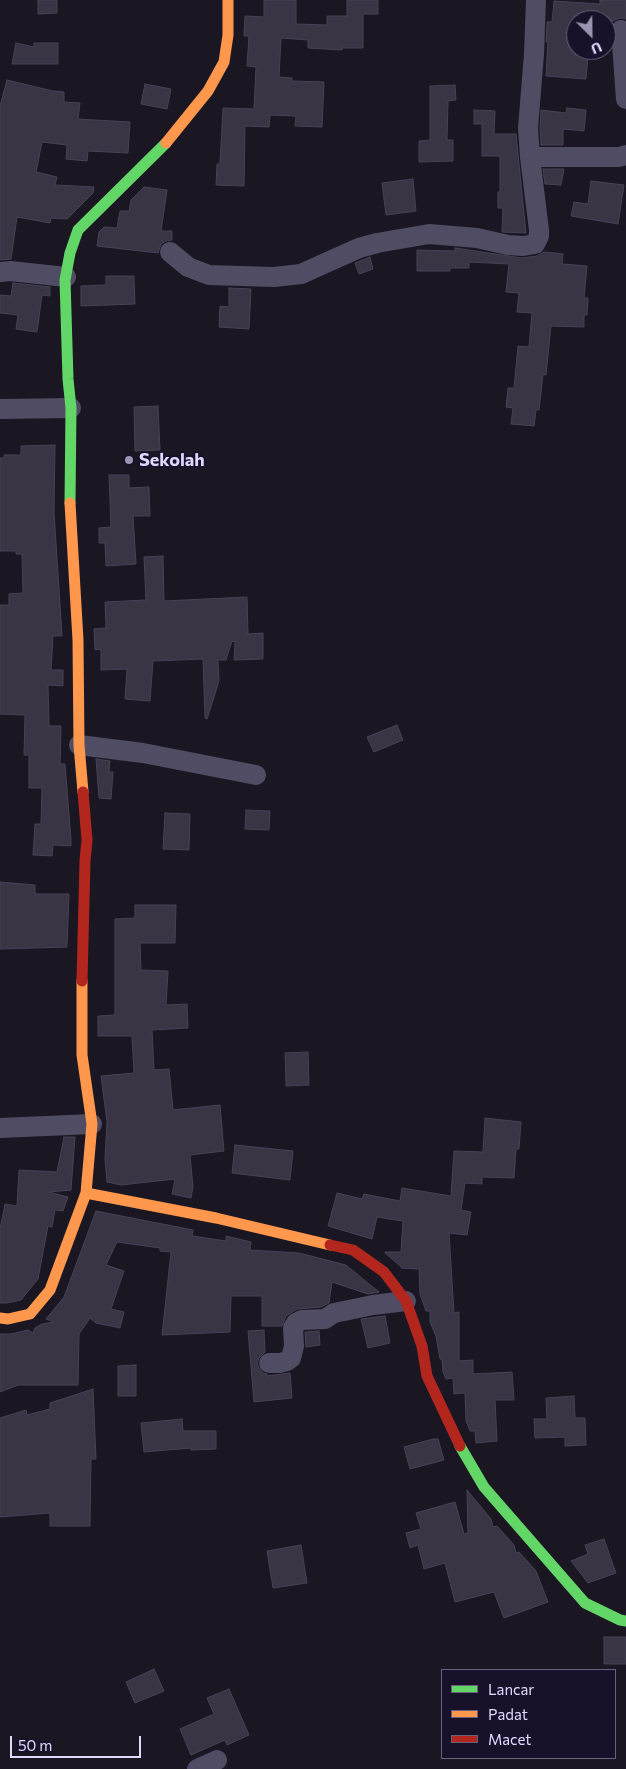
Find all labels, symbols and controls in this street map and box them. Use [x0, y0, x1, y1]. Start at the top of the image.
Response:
north arrow [566, 10, 616, 60]
text: U [589, 39, 605, 58]
place label: Sekolah [139, 449, 205, 471]
marker: Sekolah [123, 454, 135, 466]
legend [441, 1669, 616, 1759]
text: Lancar [488, 1680, 534, 1698]
text: Padat [488, 1705, 528, 1723]
scale bar [12, 1726, 144, 1758]
text: Macet [488, 1730, 531, 1748]
text: 50 m [18, 1736, 52, 1754]

